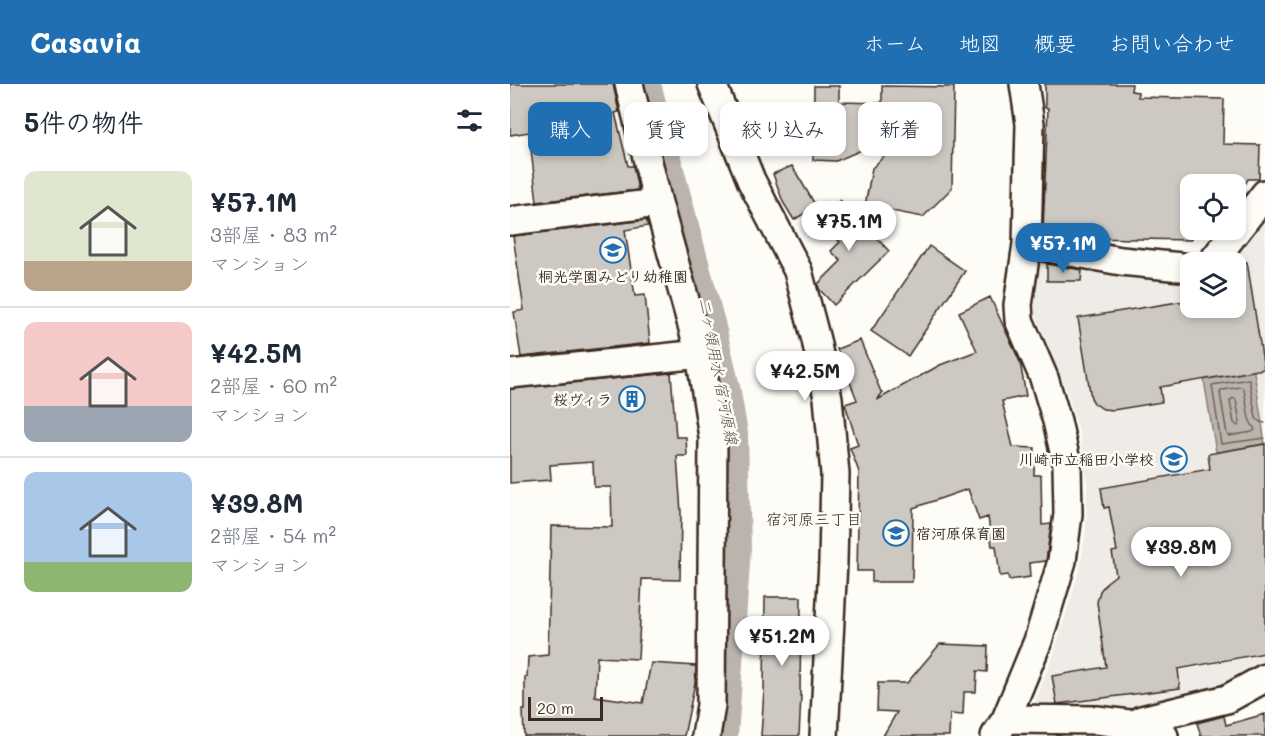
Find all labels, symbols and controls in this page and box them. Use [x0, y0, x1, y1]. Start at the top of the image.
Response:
text: Casavia [30, 24, 141, 60]
text: ホーム [864, 29, 926, 56]
text: 地図 [959, 29, 1001, 56]
text: 概要 [1034, 29, 1076, 56]
text: お問い合わせ [1109, 29, 1235, 56]
chip: 購入 [528, 102, 612, 156]
chip: 賃貸 [624, 102, 708, 156]
chip: 絞り込み [720, 102, 846, 156]
chip: 新着 [858, 102, 942, 156]
icon: filters [453, 104, 486, 137]
text: 5件の物件 [24, 105, 143, 139]
map controls [1180, 174, 1246, 318]
button: locate [1180, 174, 1246, 240]
text: ¥57.1M [210, 185, 297, 219]
icon: home [72, 195, 144, 267]
pin: ¥75.1M [800, 201, 898, 252]
text: ¥75.1M [815, 207, 883, 233]
text: 3部屋 · 83 m² [210, 221, 337, 247]
pin: ¥57.1M [1014, 223, 1112, 274]
text: ¥57.1M [1029, 229, 1097, 255]
school or university icon: 桐光学園みどり幼稚園 [598, 235, 628, 265]
text: マンション [210, 250, 309, 276]
button: layers [1180, 252, 1246, 318]
place label: 桐光学園みどり幼稚園 [538, 266, 688, 286]
water label: 二ヶ領用水 宿河原線 [694, 296, 744, 447]
text: ¥42.5M [210, 336, 302, 370]
icon: home [72, 346, 144, 418]
pin: ¥42.5M [756, 351, 854, 402]
text: ¥42.5M [770, 357, 840, 383]
text: 2部屋 · 60 m² [210, 372, 337, 398]
building icon: 桜ヴィラ [617, 384, 647, 414]
place label: 桜ヴィラ [553, 389, 612, 409]
text: マンション [210, 401, 309, 427]
school or university icon: 川崎市立稲田小学校 [1159, 444, 1189, 474]
place label: 川崎市立稲田小学校 [1019, 449, 1154, 469]
text: ¥39.8M [210, 486, 303, 520]
icon: home [72, 496, 144, 568]
district label: 宿河原三丁目 [766, 508, 862, 529]
school or university icon: 宿河原保育園 [881, 518, 911, 548]
text: 2部屋 · 54 m² [210, 522, 336, 548]
place label: 宿河原保育園 [916, 523, 1006, 543]
pin: ¥39.8M [1132, 527, 1230, 578]
text: ¥39.8M [1145, 533, 1217, 559]
text: マンション [210, 551, 309, 577]
pin: ¥51.2M [733, 616, 831, 667]
text: ¥51.2M [748, 622, 816, 648]
scale bar [528, 694, 603, 722]
text: 20 m [537, 697, 574, 718]

